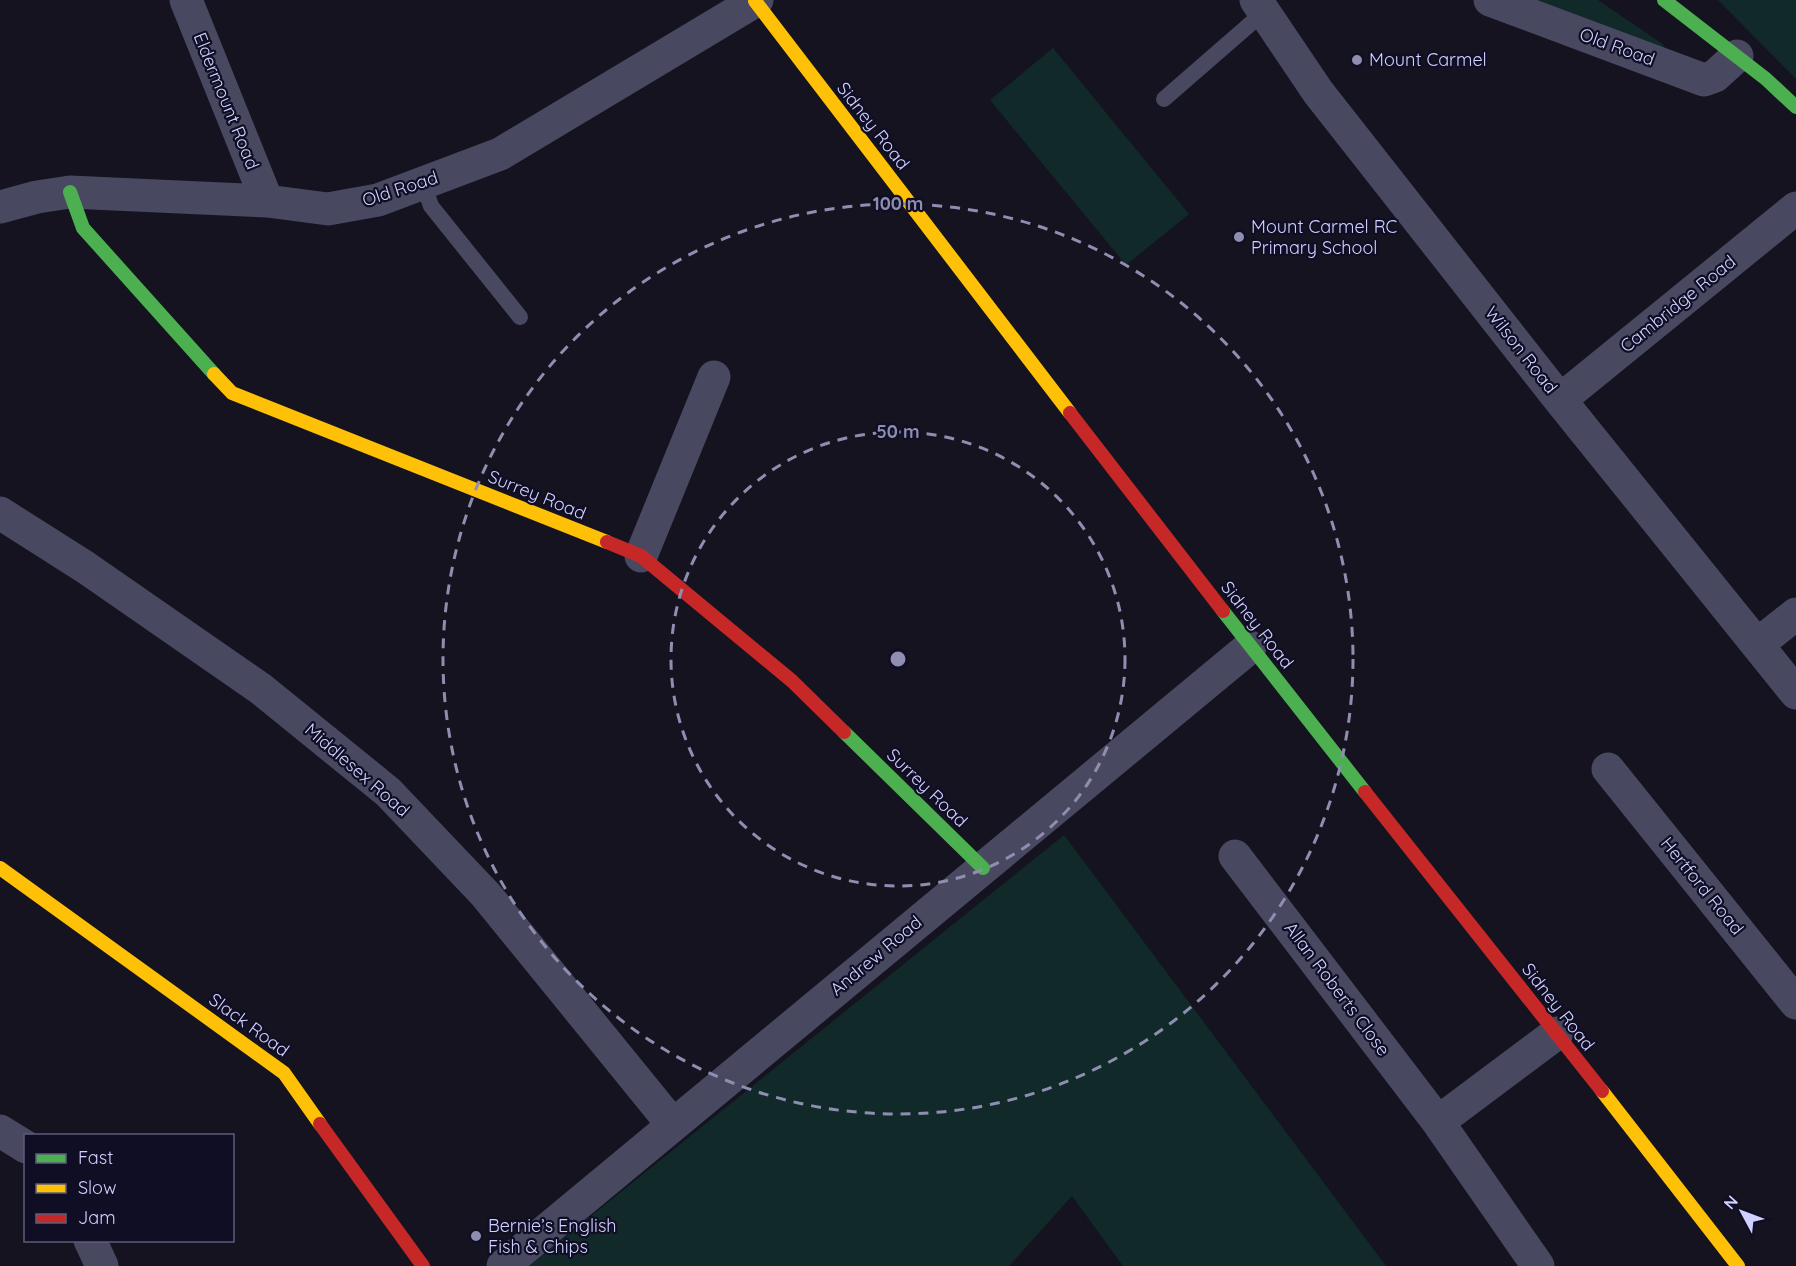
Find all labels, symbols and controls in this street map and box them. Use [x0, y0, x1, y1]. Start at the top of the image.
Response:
street label: Old Road [1576, 22, 1658, 71]
street label: Eldermount Road [188, 29, 264, 173]
place label: Mount Carmel [1369, 48, 1487, 71]
marker: Mount Carmel [1350, 53, 1364, 67]
street label: Sidney Road [832, 77, 915, 174]
street label: Old Road [359, 165, 441, 212]
text: 100 m [873, 192, 923, 215]
place label: Mount Carmel RC Primary School [1251, 215, 1398, 259]
marker: Mount Carmel RC Primary School [1232, 230, 1246, 244]
street label: Cambridge Road [1615, 250, 1740, 357]
street label: Wilson Road [1480, 301, 1563, 398]
text: 50 m [876, 420, 920, 443]
street label: Surrey Road [485, 464, 590, 525]
street label: Sidney Road [1216, 576, 1299, 673]
centre of rings [888, 649, 908, 669]
street label: Middlesex Road [300, 718, 414, 821]
street label: Surrey Road [882, 743, 973, 832]
street label: Hertford Road [1656, 832, 1749, 939]
street label: Andrew Road [825, 911, 926, 1001]
street label: Allan Roberts Close [1279, 917, 1395, 1060]
street label: Sidney Road [1517, 958, 1600, 1055]
street label: Slack Road [205, 988, 294, 1061]
legend [24, 1134, 234, 1242]
text: Fast [78, 1146, 113, 1169]
text: Slow [78, 1176, 116, 1199]
north arrow [1712, 1182, 1772, 1242]
text: N [1719, 1191, 1742, 1213]
text: Jam [78, 1206, 116, 1229]
place label: Bernie’s English Fish & Chips [488, 1214, 617, 1258]
marker: Bernie’s English Fish & Chips [469, 1229, 483, 1243]

